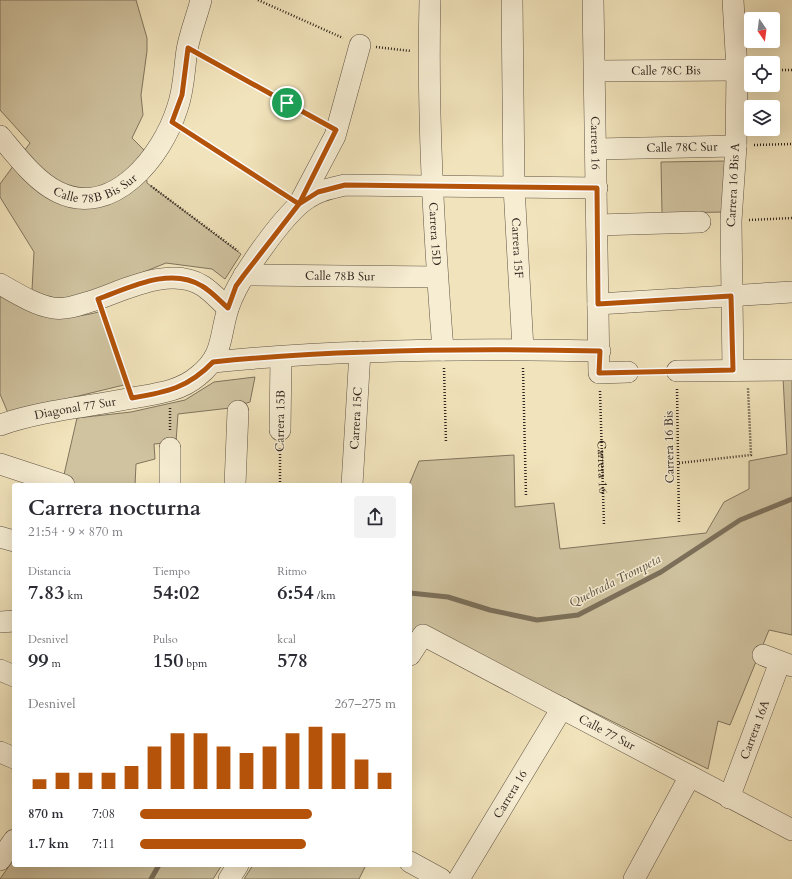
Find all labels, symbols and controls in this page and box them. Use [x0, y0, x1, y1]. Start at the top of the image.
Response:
north arrow [744, 12, 780, 48]
map controls [744, 12, 780, 136]
button: locate [744, 56, 780, 92]
street label: Calle 78C Bis [631, 62, 701, 79]
pin [270, 86, 304, 120]
icon: arrive [276, 92, 298, 114]
button: layers [744, 100, 780, 136]
street label: Carrera 16 [587, 116, 604, 170]
street label: Calle 78C Sur [646, 138, 718, 156]
street label: Carrera 16 Bis A [723, 142, 743, 227]
street label: Calle 78B Bis Sur [50, 170, 141, 206]
street label: Carrera 15D [425, 202, 445, 266]
street label: Carrera 15F [508, 217, 527, 279]
street label: Calle 78B Sur [305, 268, 376, 284]
street label: Carrera 15C [346, 386, 366, 450]
street label: Carrera 15B [271, 390, 289, 452]
street label: Diagonal 77 Sur [33, 393, 118, 423]
street label: Carrera 16 Bis [660, 411, 678, 483]
street label: Carrera 16 [593, 440, 611, 494]
text: Carrera nocturna [28, 493, 201, 523]
button: share [354, 496, 396, 538]
text: 21:54 · 9 × 870 m [28, 523, 123, 541]
water label: Quebrada Trompeta [566, 550, 664, 612]
text: Distancia [28, 564, 71, 579]
text: Tiempo [153, 564, 190, 579]
text: Ritmo [277, 564, 307, 579]
text: 7.83 [28, 579, 65, 606]
text: 54:02 [153, 579, 199, 606]
text: 6:54 [277, 579, 314, 606]
text: km [65, 588, 83, 603]
text: /km [314, 588, 336, 603]
text: Desnivel [28, 632, 68, 647]
text: Pulso [153, 632, 178, 647]
text: kcal [277, 632, 296, 647]
text: 99 [28, 647, 49, 674]
text: 150 [153, 647, 183, 674]
text: 578 [277, 647, 308, 674]
text: m [49, 656, 61, 671]
text: bpm [183, 656, 207, 671]
text: Desnivel [28, 695, 76, 713]
text: 267–275 m [334, 695, 396, 713]
street label: Carrera 16A [736, 697, 773, 762]
street label: Calle 77 Sur [576, 711, 639, 754]
street label: Carrera 16 [489, 767, 531, 821]
text: 870 m [28, 805, 63, 823]
text: 7:08 [92, 805, 115, 823]
text: 1.7 km [28, 835, 69, 853]
text: 7:11 [92, 835, 115, 853]

